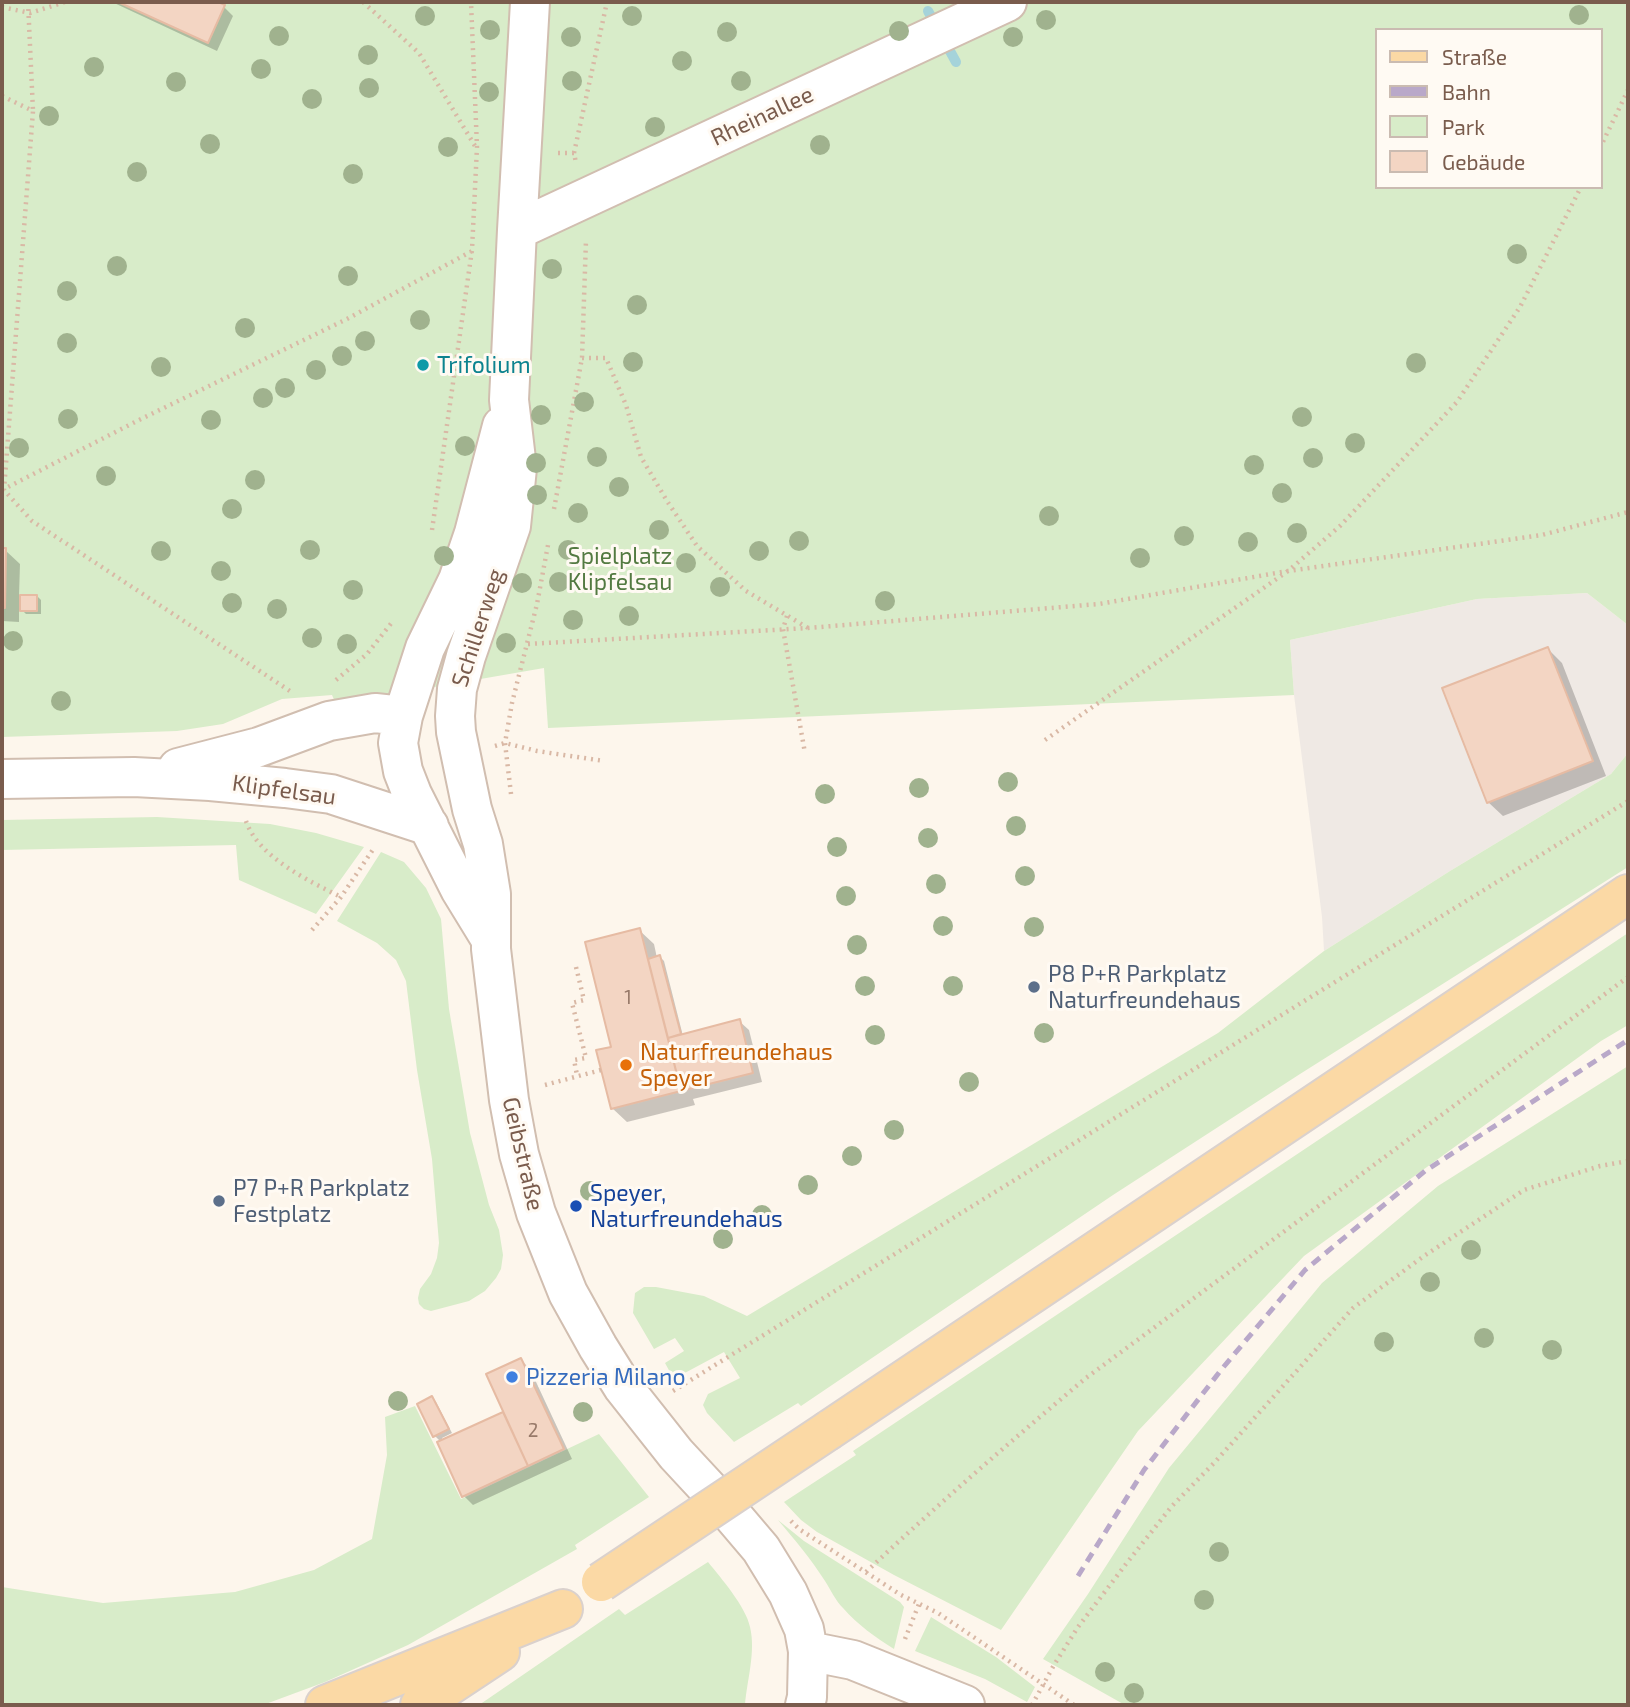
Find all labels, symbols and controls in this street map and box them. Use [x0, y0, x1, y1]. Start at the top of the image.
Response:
legend [1374, 28, 1602, 189]
text: Straße [1442, 44, 1507, 69]
text: Bahn [1442, 79, 1491, 104]
street label: Rheinallee [706, 80, 818, 152]
text: Park [1442, 114, 1485, 139]
text: Gebäude [1442, 149, 1525, 174]
place label: Trifolium [437, 351, 531, 379]
marker: Trifolium [415, 357, 431, 373]
park label: Spielplatz Klipfelsau [568, 542, 672, 596]
street label: Schillerweg [446, 565, 510, 691]
street label: Klipfelsau [230, 769, 338, 811]
place label: P8 P+R Parkplatz Naturfreundehaus [1048, 960, 1241, 1014]
marker: P8 P+R Parkplatz Naturfreundehaus [1026, 979, 1042, 995]
house number: 1 [624, 987, 632, 1009]
place label: Naturfreundehaus Speyer [640, 1038, 833, 1092]
marker: Naturfreundehaus Speyer [618, 1057, 634, 1073]
street label: Geibstraße [497, 1094, 549, 1214]
place label: P7 P+R Parkplatz Festplatz [233, 1174, 409, 1228]
place label: Speyer, Naturfreundehaus [590, 1179, 783, 1233]
marker: P7 P+R Parkplatz Festplatz [211, 1193, 227, 1209]
marker: Speyer, Naturfreundehaus [568, 1198, 584, 1214]
place label: Pizzeria Milano [526, 1363, 686, 1391]
marker: Pizzeria Milano [504, 1369, 520, 1385]
house number: 2 [528, 1420, 538, 1442]

